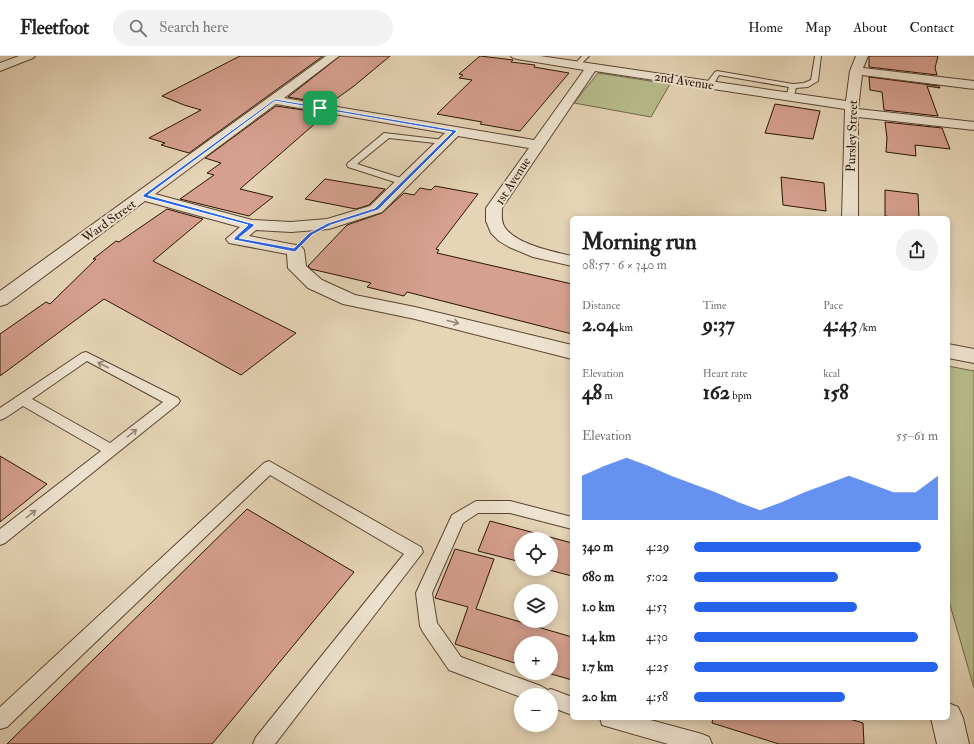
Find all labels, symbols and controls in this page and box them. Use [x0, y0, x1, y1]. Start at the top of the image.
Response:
search box [113, 10, 393, 46]
text: Fleetfoot [20, 16, 89, 40]
icon: search [127, 17, 149, 39]
text: Search here [159, 18, 229, 37]
text: Home [748, 19, 783, 36]
text: Map [805, 19, 831, 36]
text: About [853, 19, 887, 36]
text: Contact [909, 19, 954, 36]
street label: 2nd Avenue [653, 68, 715, 94]
pin [303, 91, 337, 125]
icon: arrive [309, 97, 331, 119]
street label: Pursley Street [843, 100, 862, 172]
street label: 1st Avenue [492, 154, 535, 208]
street label: Ward Street [78, 196, 139, 246]
text: Morning run [582, 228, 697, 256]
button: share [896, 229, 938, 271]
text: 08:57 · 6 × 340 m [582, 257, 667, 273]
text: Distance [582, 299, 620, 312]
text: Time [703, 299, 727, 312]
text: Pace [823, 299, 843, 312]
text: 2.04 [582, 312, 617, 337]
text: 9:37 [703, 312, 735, 337]
text: 4:43 [823, 312, 858, 337]
one-way arrow [446, 319, 459, 327]
text: km [617, 321, 633, 334]
text: /km [858, 321, 876, 334]
one-way arrow [97, 361, 109, 368]
text: Elevation [582, 367, 624, 380]
text: Heart rate [703, 367, 747, 380]
text: kcal [823, 367, 840, 380]
text: 48 [582, 380, 602, 405]
text: 162 [703, 380, 730, 405]
text: 158 [823, 380, 849, 405]
text: m [602, 389, 613, 402]
text: bpm [730, 389, 752, 402]
text: Elevation [582, 428, 632, 444]
text: 55–61 m [896, 428, 938, 444]
one-way arrow [127, 429, 138, 437]
one-way arrow [25, 510, 36, 518]
map controls [514, 532, 558, 732]
button: locate [514, 532, 558, 576]
text: 340 m [582, 539, 613, 555]
text: 4:29 [646, 539, 669, 555]
text: 680 m [582, 569, 614, 585]
text: 5:02 [646, 569, 668, 585]
button: layers [514, 584, 558, 628]
text: 1.0 km [582, 599, 615, 615]
text: 4:53 [646, 599, 667, 615]
text: 1.4 km [582, 629, 615, 645]
text: 4:30 [646, 629, 668, 645]
button: + [514, 636, 558, 680]
text: 1.7 km [582, 659, 614, 675]
text: 4:25 [646, 659, 669, 675]
button: − [514, 688, 558, 732]
text: 2.0 km [582, 689, 617, 705]
text: 4:58 [646, 689, 668, 705]

